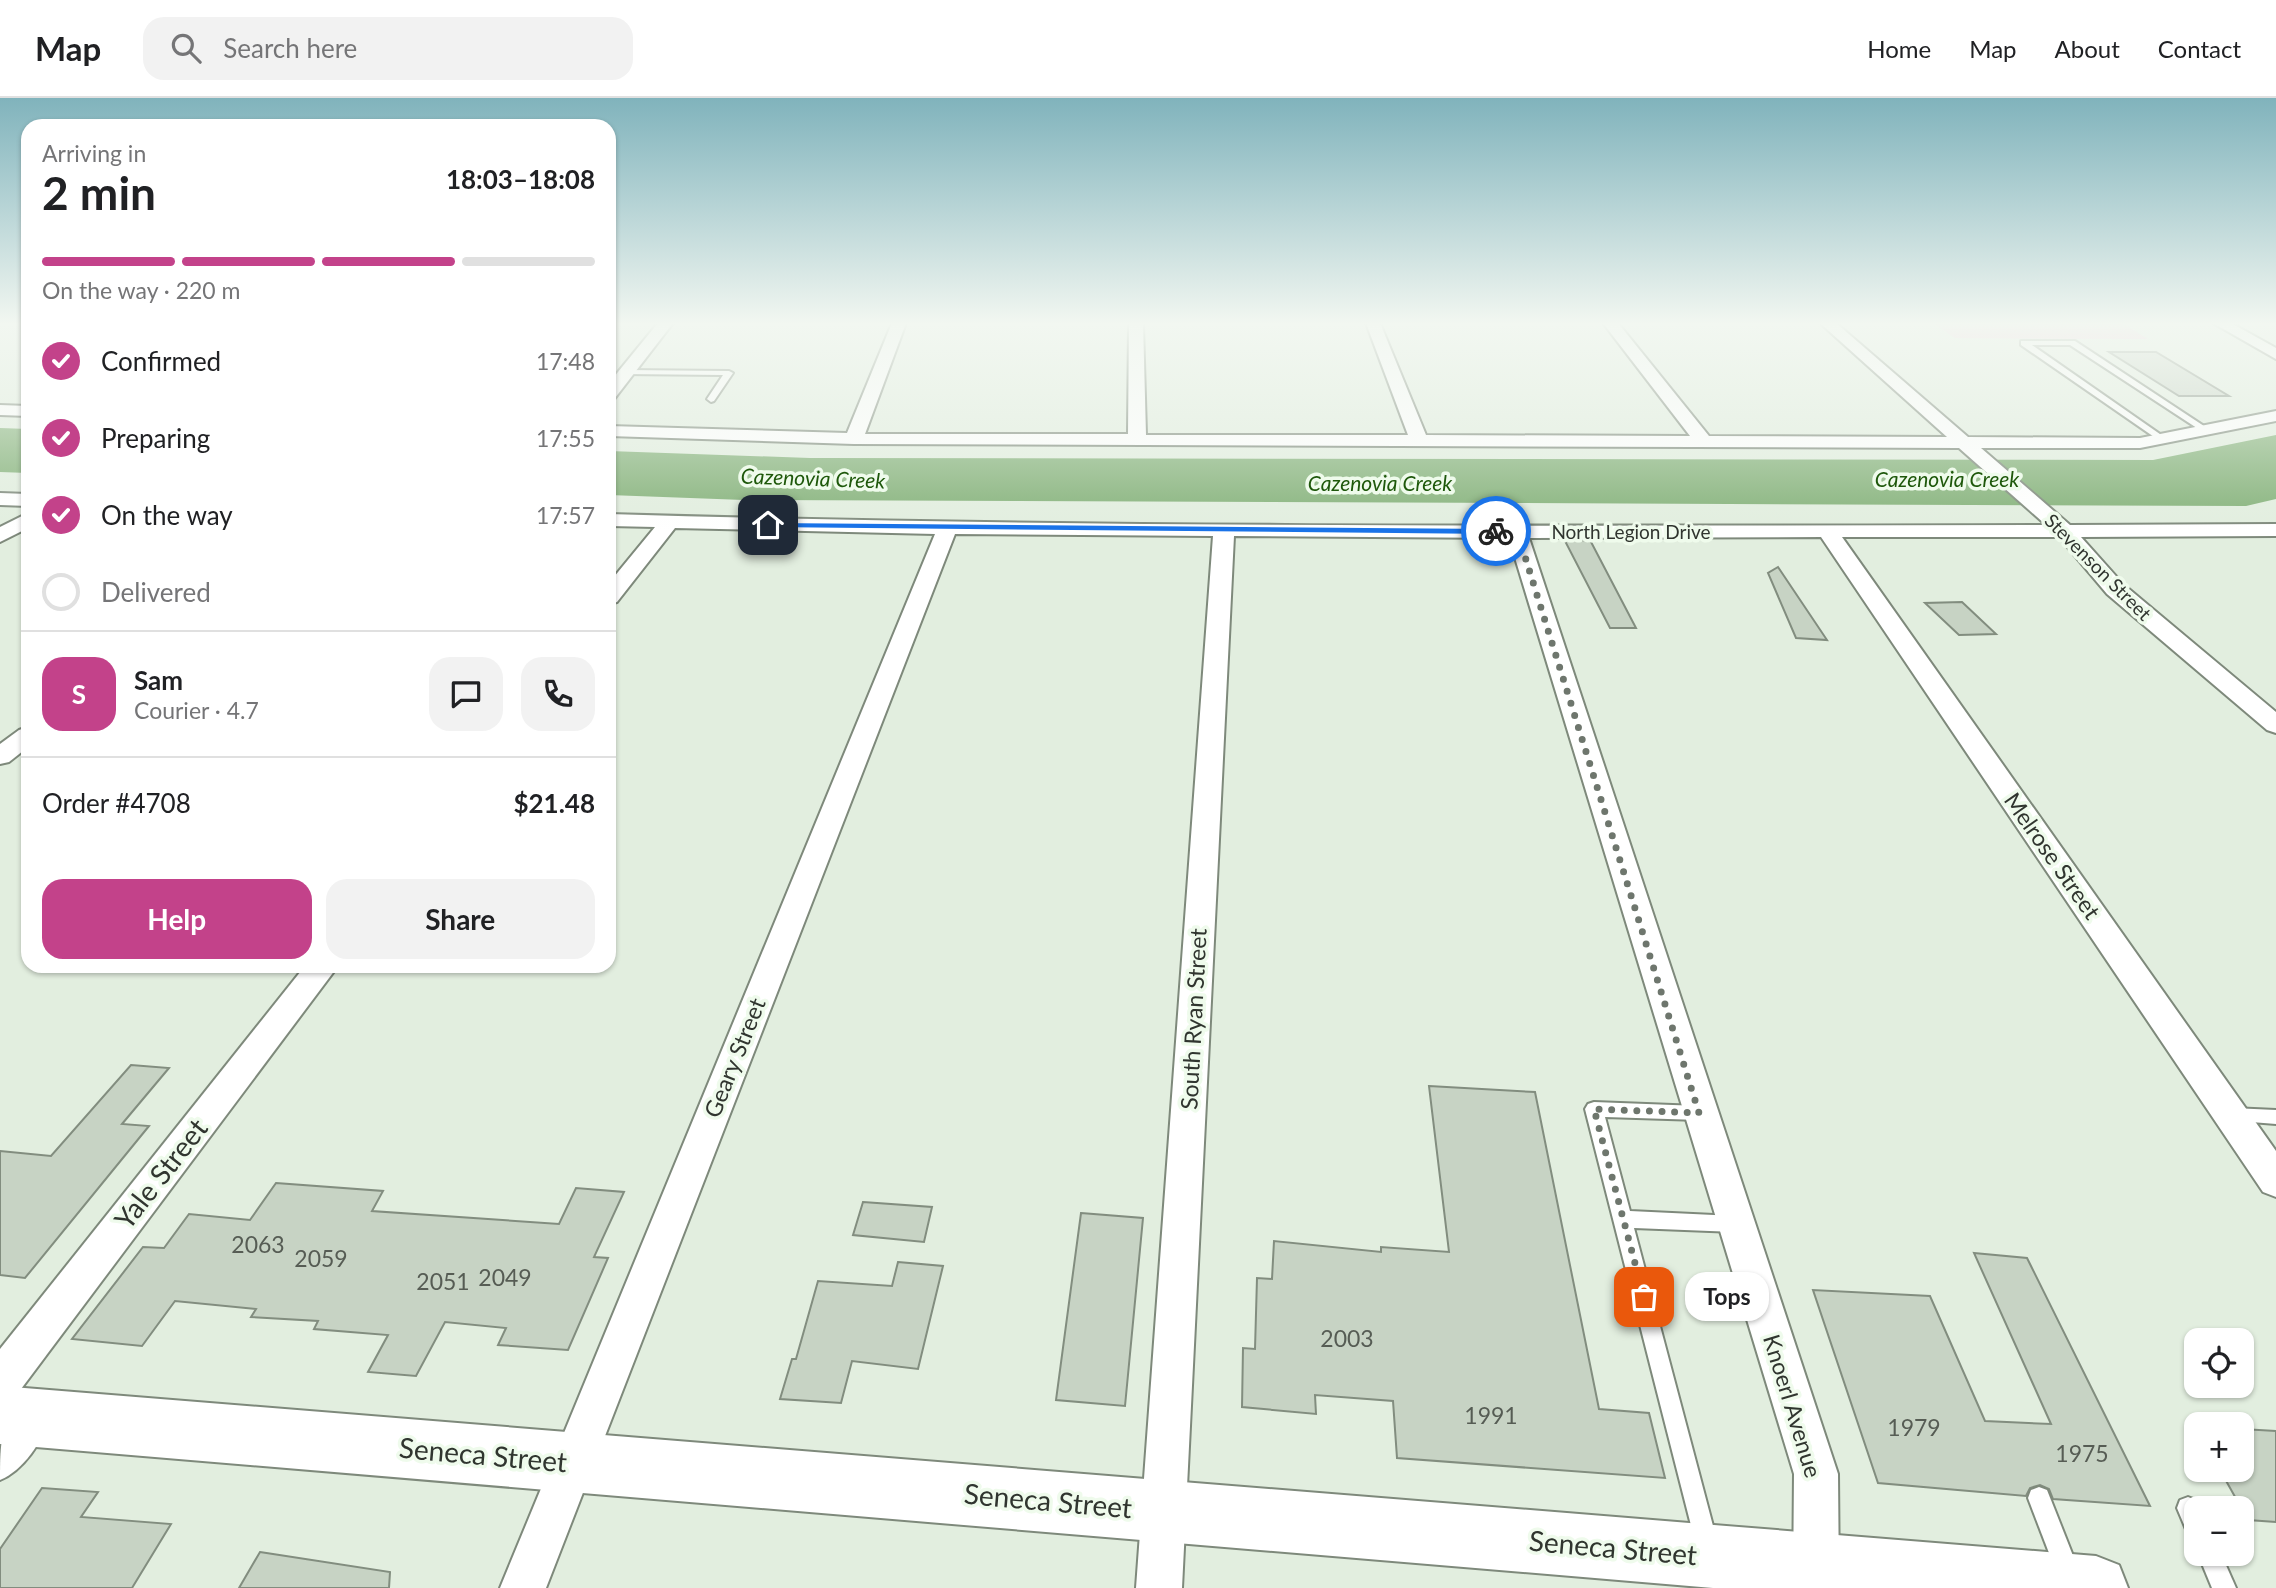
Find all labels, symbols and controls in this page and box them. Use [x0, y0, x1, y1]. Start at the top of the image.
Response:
search box [143, 17, 633, 80]
text: Map [35, 28, 101, 68]
icon: search [167, 29, 205, 67]
text: Search here [223, 32, 357, 64]
text: Home [1867, 34, 1931, 63]
text: Map [1969, 34, 2017, 63]
text: About [2055, 34, 2120, 63]
text: Contact [2158, 34, 2241, 63]
text: Arriving in [42, 139, 146, 167]
text: 18:03–18:08 [446, 163, 595, 195]
text: 2 min [42, 165, 156, 220]
text: On the way · 220 m [42, 276, 241, 304]
icon: check [42, 342, 80, 380]
text: Confirmed [101, 345, 221, 377]
text: 17:48 [536, 347, 595, 375]
icon: check [42, 419, 80, 457]
text: Preparing [101, 422, 210, 454]
text: 17:55 [536, 424, 595, 452]
water label: Cazenovia Creek [740, 462, 887, 493]
water label: Cazenovia Creek [1875, 466, 2020, 491]
water label: Cazenovia Creek [1308, 470, 1453, 495]
pin [738, 495, 798, 555]
icon: check [42, 496, 80, 534]
courier [1461, 496, 1531, 566]
text: On the way [101, 499, 233, 531]
text: 17:57 [536, 501, 595, 529]
icon: home [749, 506, 787, 544]
street label: Stevenson Street [2040, 509, 2157, 625]
icon: bike [1477, 512, 1515, 550]
street label: North Legion Drive [1551, 520, 1711, 543]
text: Delivered [101, 576, 211, 608]
button: chat [429, 657, 503, 731]
button: phone [521, 657, 595, 731]
text: Sam [134, 664, 183, 696]
text: S [72, 678, 86, 710]
text: Courier · 4.7 [134, 696, 259, 724]
text: Order #4708 [42, 787, 191, 819]
text: $21.48 [513, 787, 595, 819]
street label: Melrose Street [1999, 787, 2107, 925]
button: Help [42, 879, 312, 959]
button: Share [326, 879, 595, 959]
street label: South Ryan Street [1174, 927, 1212, 1110]
street label: Geary Street [697, 993, 771, 1121]
street label: Yale Street [107, 1111, 214, 1235]
house number: 2063 [231, 1230, 285, 1258]
house number: 2059 [294, 1244, 348, 1272]
house number: 2049 [478, 1263, 532, 1291]
house number: 2051 [416, 1267, 470, 1295]
pin [1614, 1267, 1674, 1327]
callout: Tops [1686, 1272, 1770, 1322]
icon: bag [1625, 1278, 1663, 1316]
text: Tops [1703, 1282, 1751, 1310]
house number: 2003 [1320, 1324, 1374, 1352]
map controls [2184, 1328, 2254, 1566]
button: locate [2184, 1328, 2254, 1398]
street label: Knoerl Avenue [1758, 1331, 1828, 1481]
house number: 1991 [1464, 1401, 1518, 1429]
button: + [2184, 1412, 2254, 1482]
house number: 1979 [1887, 1413, 1941, 1441]
street label: Seneca Street [398, 1430, 568, 1478]
house number: 1975 [2055, 1439, 2109, 1467]
street label: Seneca Street [963, 1476, 1133, 1524]
button: − [2184, 1496, 2254, 1566]
street label: Seneca Street [1528, 1523, 1698, 1571]

